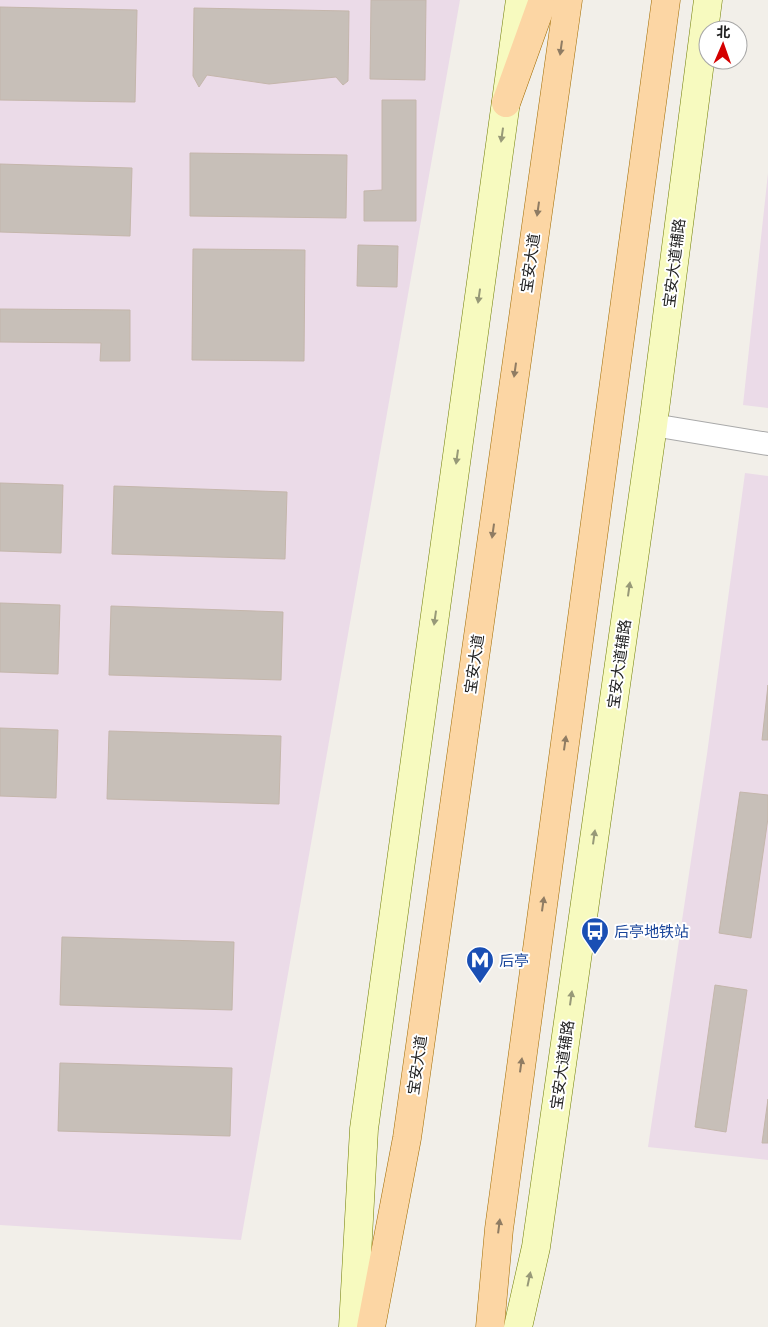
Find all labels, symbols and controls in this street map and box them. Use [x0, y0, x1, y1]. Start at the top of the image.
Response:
north arrow [698, 20, 748, 70]
text: 北 [716, 23, 731, 41]
one-way arrow [557, 41, 565, 57]
one-way arrow [497, 127, 505, 143]
one-way arrow [534, 202, 542, 218]
street label: 宝安大道辅路 [659, 217, 689, 309]
street label: 宝安大道 [516, 232, 544, 294]
one-way arrow [475, 288, 483, 304]
one-way arrow [511, 362, 519, 378]
one-way arrow [453, 449, 461, 465]
one-way arrow [488, 523, 496, 539]
one-way arrow [626, 581, 634, 597]
one-way arrow [431, 610, 439, 626]
street label: 宝安大道辅路 [603, 618, 635, 710]
street label: 宝安大道 [460, 633, 488, 695]
one-way arrow [561, 735, 569, 751]
one-way arrow [590, 828, 598, 844]
one-way arrow [539, 896, 547, 912]
bus stop icon: 后亭地铁站 [580, 916, 610, 955]
place label: 后亭地铁站 [614, 922, 689, 941]
metro station icon: 后亭 [465, 945, 495, 984]
place label: 后亭 [499, 951, 529, 970]
one-way arrow [567, 989, 575, 1005]
street label: 宝安大道辅路 [546, 1019, 578, 1111]
street label: 宝安大道 [403, 1034, 431, 1096]
one-way arrow [517, 1057, 525, 1073]
one-way arrow [495, 1218, 503, 1234]
one-way arrow [525, 1272, 533, 1287]

